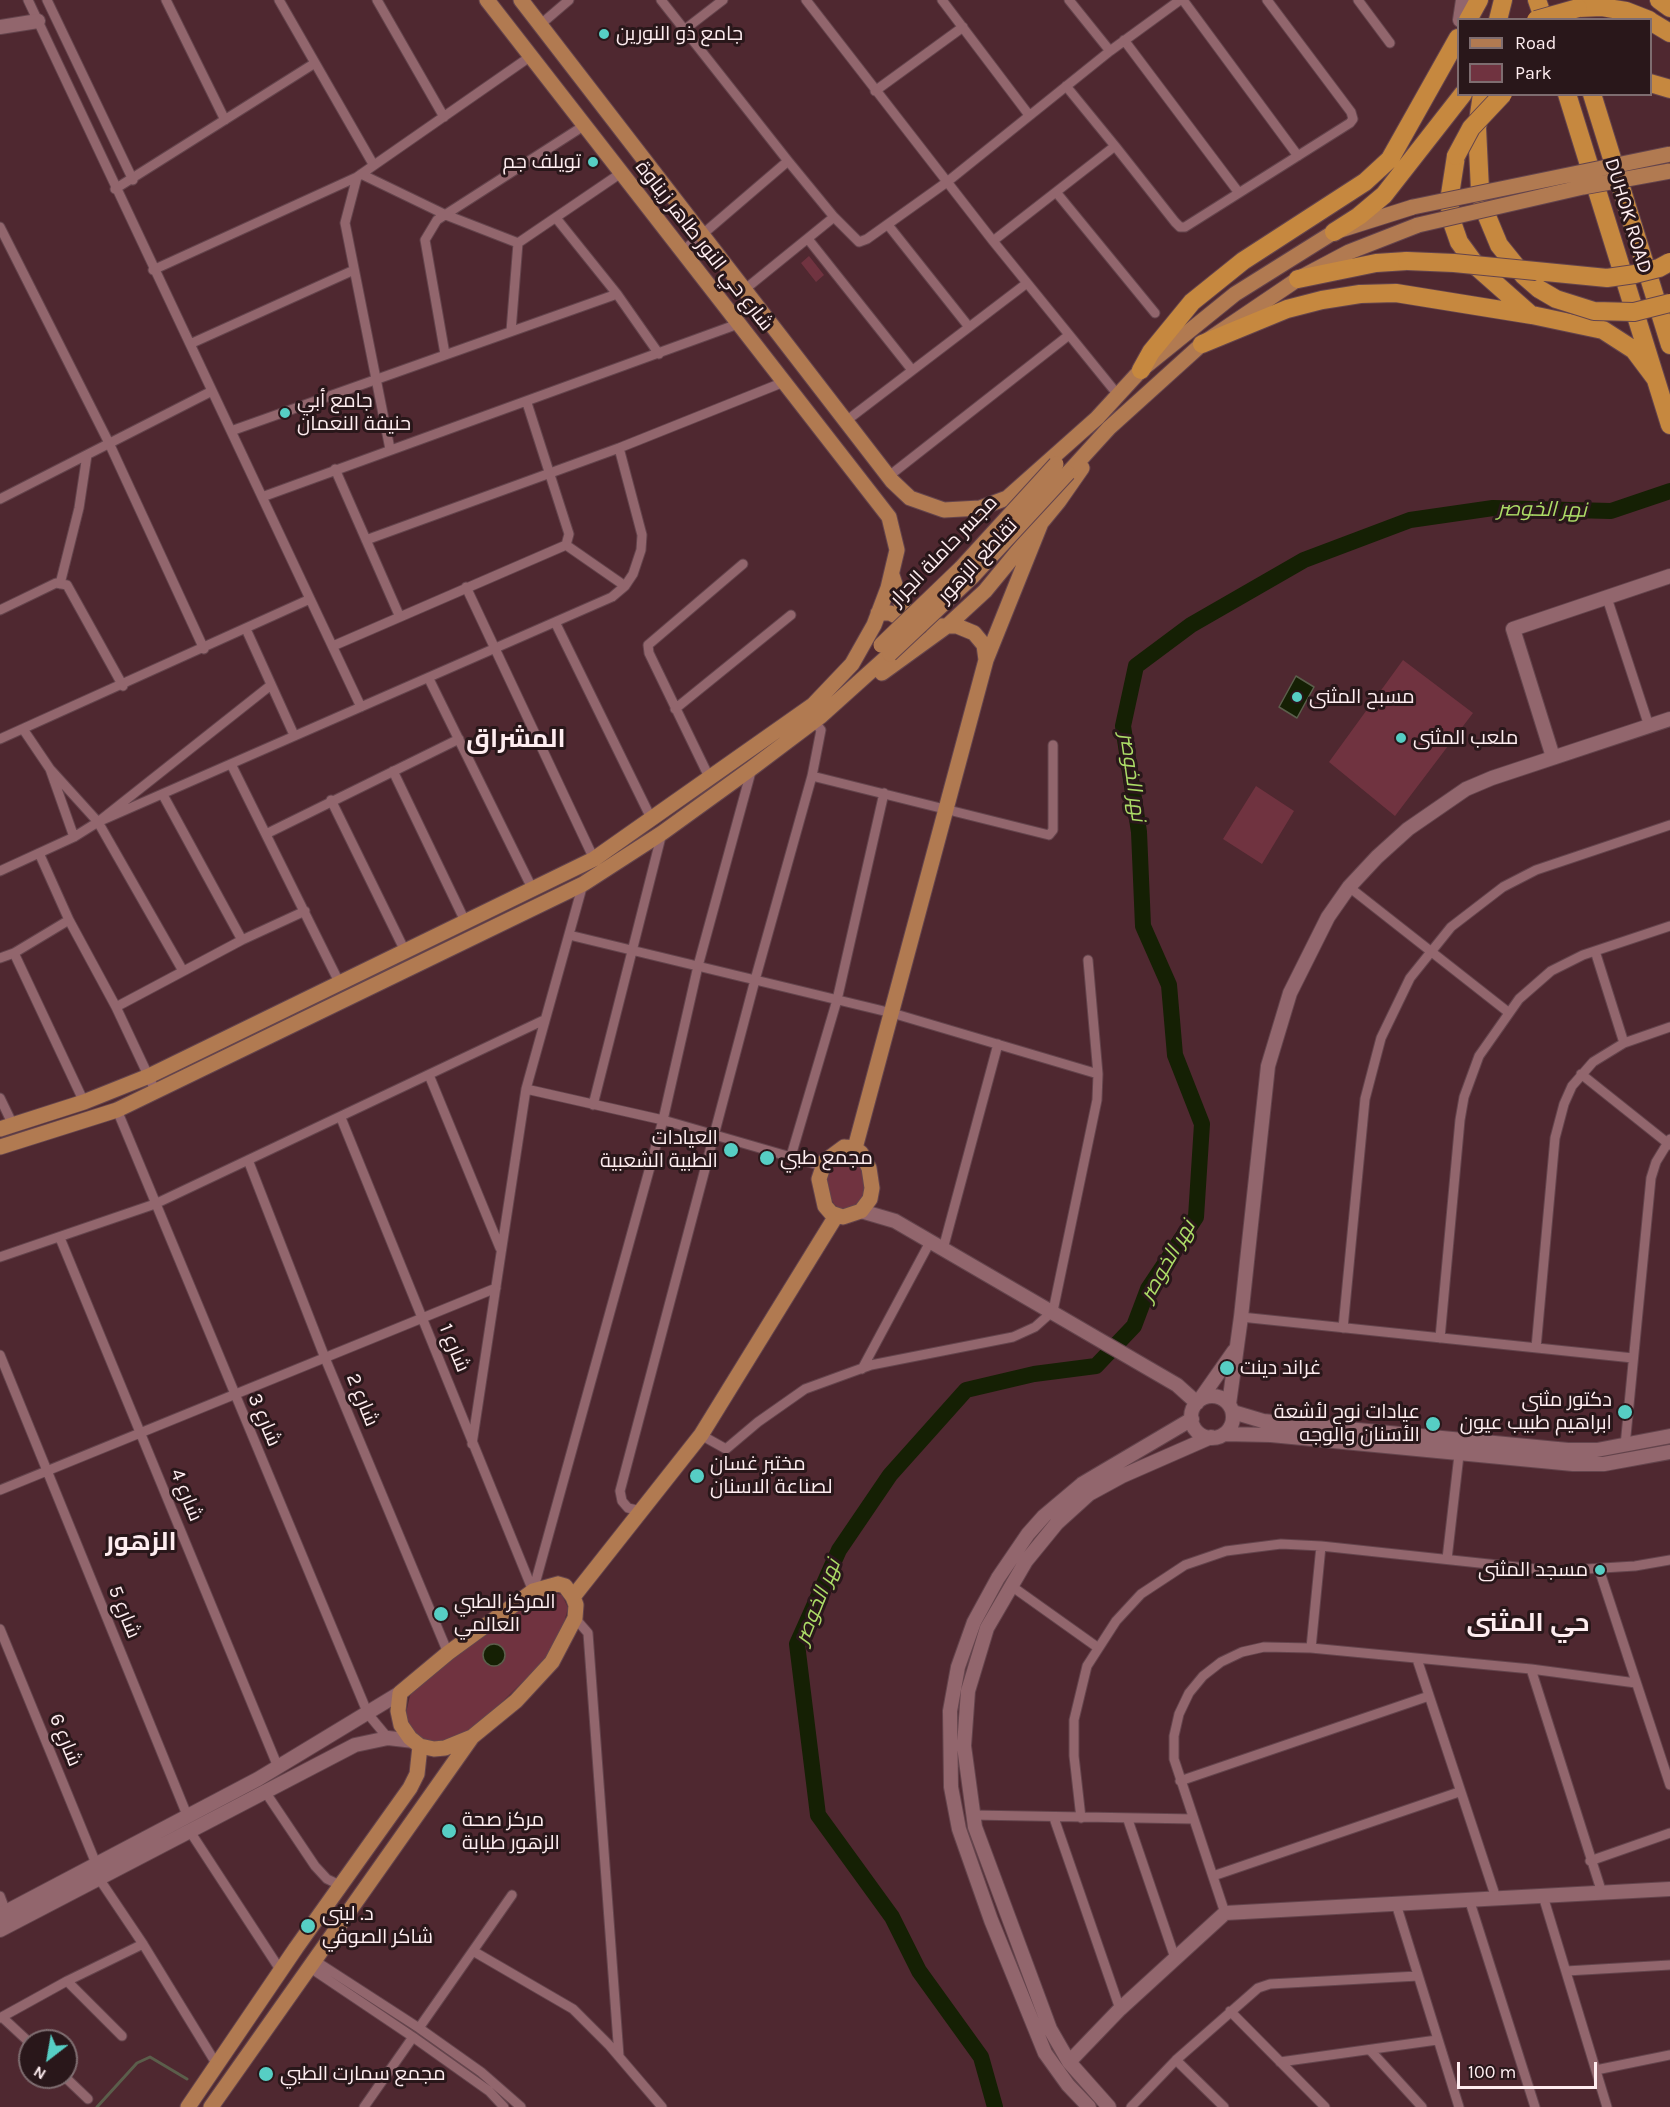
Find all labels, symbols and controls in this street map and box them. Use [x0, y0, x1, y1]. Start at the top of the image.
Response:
legend [1457, 18, 1652, 96]
place label: جامع ذو النورين [616, 22, 743, 46]
marker: جامع ذو النورين [597, 27, 611, 41]
text: Road [1515, 32, 1556, 54]
text: Park [1515, 62, 1552, 84]
place label: تويلف جم [502, 150, 581, 174]
marker: تويلف جم [586, 155, 600, 169]
street label: DUHOK ROAD [1599, 155, 1657, 277]
street label: شارع حي النور طاهر زيناوة [630, 156, 778, 336]
place label: جامع أبي حنيفة النعمان [297, 389, 411, 436]
marker: جامع أبي حنيفة النعمان [278, 406, 292, 420]
street label: مجسر حاملة الجرار [885, 491, 1003, 611]
water label: نهر الخوصر [1497, 497, 1587, 523]
street label: تقاطع الزهور [933, 514, 1023, 608]
place label: مسبح المثنى [1309, 685, 1415, 709]
marker: مسبح المثنى [1290, 690, 1304, 704]
district label: المشراق [466, 724, 566, 756]
place label: ملعب المثنى [1413, 726, 1518, 750]
water label: نهر الخوصر [1113, 731, 1151, 823]
marker: ملعب المثنى [1394, 731, 1408, 745]
place label: العيادات الطبية الشعبية [600, 1126, 718, 1173]
marker: العيادات الطبية الشعبية [722, 1141, 740, 1159]
place label: مجمع طبي [780, 1146, 873, 1170]
marker: مجمع طبي [758, 1149, 776, 1167]
water label: نهر الخوصر [1135, 1216, 1201, 1306]
street label: شارع 1 [433, 1320, 475, 1376]
place label: غراند دينت [1240, 1356, 1321, 1380]
marker: غراند دينت [1218, 1359, 1236, 1377]
street label: شارع 2 [341, 1370, 383, 1430]
place label: دكتور مثنى ابراهيم طبيب عيون [1460, 1388, 1612, 1435]
street label: شارع 3 [242, 1390, 286, 1450]
place label: عيادات نوح لأشعة الأسنان والوجه [1274, 1400, 1420, 1447]
marker: دكتور مثنى ابراهيم طبيب عيون [1616, 1403, 1634, 1421]
marker: عيادات نوح لأشعة الأسنان والوجه [1424, 1415, 1442, 1433]
place label: مختبر غسان لصناعة الاسنان [710, 1452, 832, 1499]
street label: شارع 4 [165, 1465, 207, 1525]
marker: مختبر غسان لصناعة الاسنان [688, 1467, 706, 1485]
district label: الزهور [105, 1527, 177, 1559]
water label: نهر الخوصر [790, 1556, 846, 1648]
place label: مسجد المثنى [1478, 1558, 1588, 1582]
marker: مسجد المثنى [1593, 1563, 1607, 1577]
street label: شارع 5 [103, 1582, 145, 1642]
place label: المركز الطبي العالمي [454, 1590, 556, 1637]
marker: المركز الطبي العالمي [432, 1605, 450, 1623]
district label: حي المثنى [1467, 1608, 1589, 1640]
street label: شارع 6 [44, 1710, 86, 1770]
place label: مركز صحة الزهور طبابة [462, 1808, 560, 1855]
marker: مركز صحة الزهور طبابة [440, 1822, 458, 1840]
place label: د. لبنى شاكر الصوفي [322, 1902, 433, 1949]
marker: د. لبنى شاكر الصوفي [299, 1917, 317, 1935]
north arrow [18, 2029, 78, 2089]
scale bar [1460, 2050, 1600, 2088]
text: 100 m [1468, 2061, 1516, 2083]
text: N [30, 2062, 49, 2084]
place label: مجمع سمارت الطبي [280, 2062, 446, 2086]
marker: مجمع سمارت الطبي [257, 2065, 275, 2083]

